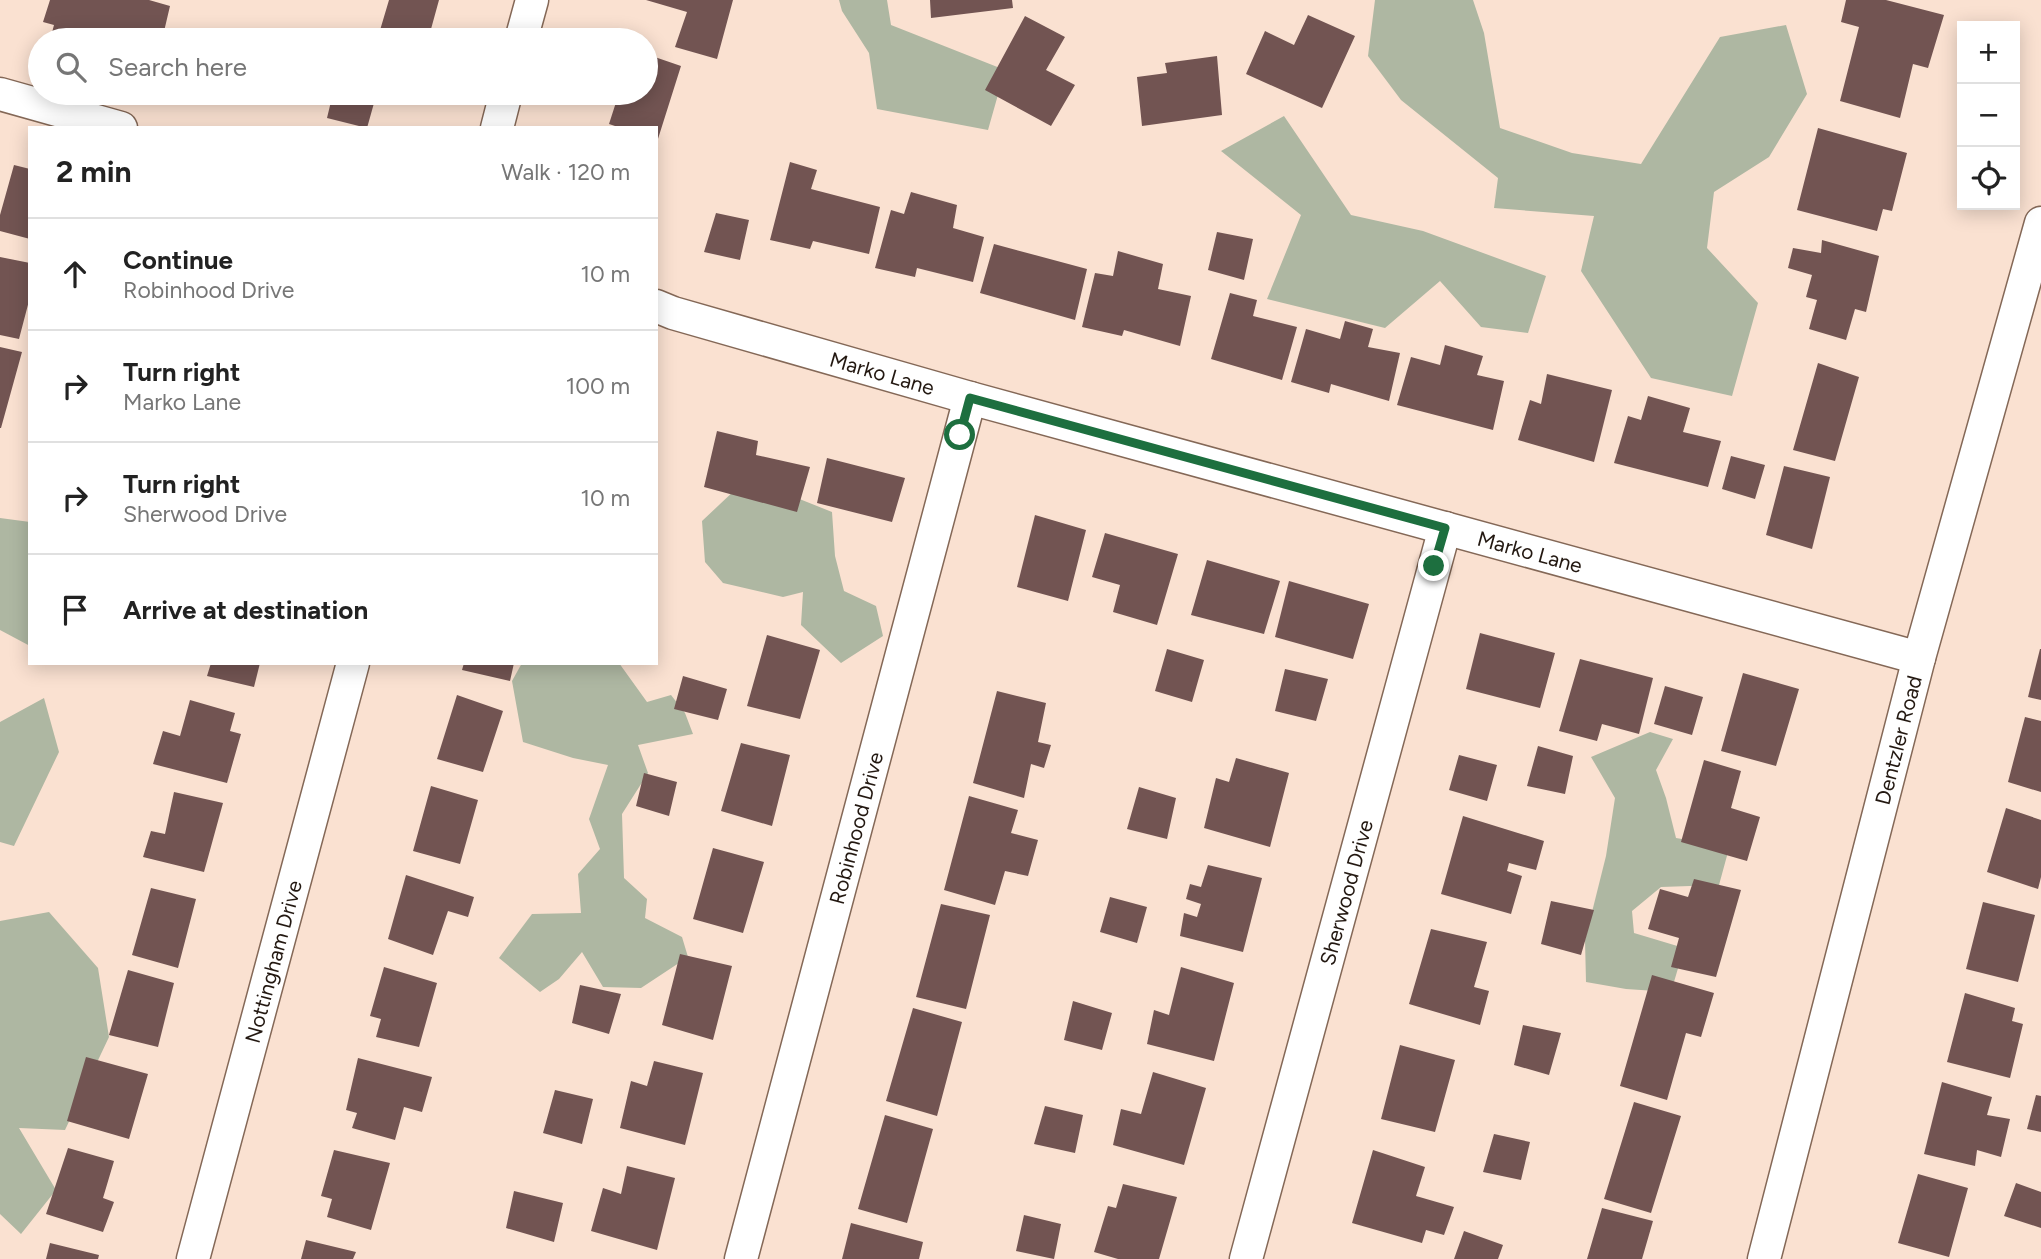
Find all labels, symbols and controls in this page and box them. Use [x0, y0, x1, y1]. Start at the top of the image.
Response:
map controls [1957, 21, 2020, 210]
button: + [1957, 21, 2020, 84]
search box [28, 28, 658, 105]
icon: search [52, 48, 90, 86]
text: Search here [108, 51, 247, 83]
button: − [1957, 84, 2020, 147]
button: locate [1957, 147, 2020, 210]
text: 2 min [56, 153, 132, 190]
text: Walk · 120 m [501, 158, 630, 186]
text: Continue [123, 244, 233, 276]
icon: ahead [56, 255, 94, 293]
text: 10 m [581, 260, 630, 288]
text: Robinhood Drive [123, 276, 294, 304]
street label: Marko Lane [827, 346, 937, 400]
text: Turn right [123, 356, 240, 388]
icon: right [56, 367, 94, 405]
text: 100 m [566, 372, 630, 400]
text: Marko Lane [123, 388, 241, 416]
route start [944, 419, 975, 450]
text: Turn right [123, 468, 240, 500]
icon: right [56, 479, 94, 517]
text: 10 m [581, 484, 630, 512]
text: Sherwood Drive [123, 500, 287, 528]
street label: Marko Lane [1475, 525, 1585, 578]
route end [1418, 550, 1449, 581]
icon: arrive [56, 591, 94, 629]
text: Arrive at destination [123, 594, 368, 626]
street label: Dentzler Road [1869, 673, 1927, 807]
street label: Robinhood Drive [823, 749, 888, 907]
street label: Sherwood Drive [1314, 817, 1378, 968]
street label: Nottingham Drive [239, 877, 307, 1046]

